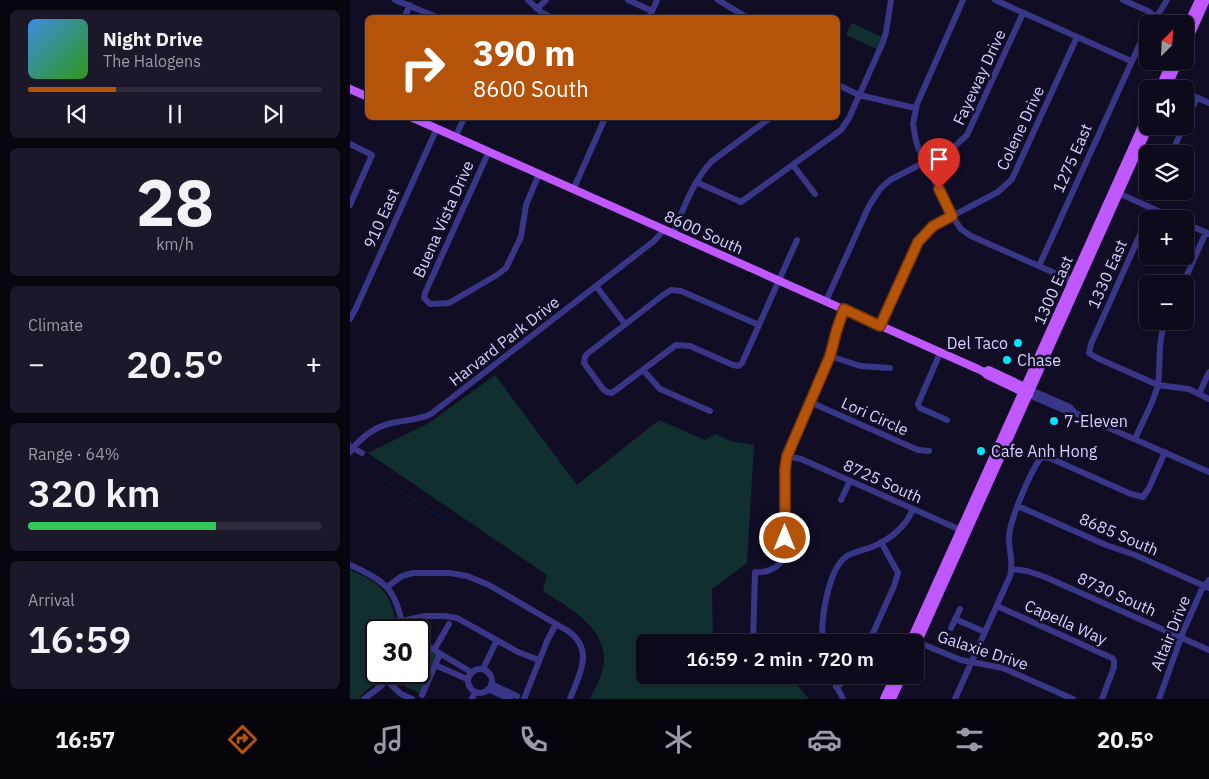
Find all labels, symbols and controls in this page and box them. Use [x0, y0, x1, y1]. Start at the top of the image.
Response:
north arrow [1139, 15, 1194, 70]
map controls [1139, 15, 1194, 330]
street label: Fayeway Drive [948, 26, 1010, 128]
text: Night Drive [103, 27, 203, 51]
text: 390 m [473, 30, 576, 76]
icon: right [390, 35, 455, 100]
text: The Halogens [103, 51, 201, 71]
text: 8600 South [473, 74, 589, 103]
button: sound [1139, 80, 1194, 135]
street label: Colene Drive [992, 82, 1048, 173]
icon: previous [63, 100, 91, 128]
icon: pause [161, 100, 189, 128]
icon: next [259, 100, 287, 128]
street label: 1275 East [1048, 120, 1096, 196]
pin [918, 138, 960, 189]
icon: arrive [925, 145, 953, 173]
button: layers [1139, 145, 1194, 200]
street label: Buena Vista Drive [408, 157, 478, 281]
text: 28 [136, 159, 214, 244]
street label: 910 East [359, 185, 403, 251]
street label: 8600 South [661, 206, 747, 258]
button: + [1139, 210, 1194, 265]
text: km/h [156, 234, 194, 254]
street label: 1330 East [1083, 236, 1131, 312]
street label: 1300 East [1029, 252, 1077, 328]
button: − [1139, 275, 1194, 330]
street label: Harvard Park Drive [445, 292, 563, 390]
text: Climate [28, 315, 83, 335]
place label: Del Taco [947, 333, 1008, 353]
marker: Del Taco [1012, 337, 1024, 349]
text: 20.5° [126, 339, 224, 388]
text: − [28, 345, 45, 382]
text: + [305, 345, 322, 382]
place label: Chase [1017, 350, 1061, 370]
marker: Chase [1001, 354, 1013, 366]
street label: Lori Circle [838, 392, 912, 440]
place label: 7-Eleven [1064, 411, 1128, 431]
marker: 7-Eleven [1048, 415, 1060, 427]
place label: Cafe Anh Hong [991, 441, 1098, 461]
text: Range · 64% [28, 444, 120, 464]
marker: Cafe Anh Hong [975, 445, 987, 457]
street label: 8725 South [840, 455, 926, 507]
text: 320 km [28, 468, 160, 517]
street label: 8685 South [1076, 508, 1162, 560]
position arrow [758, 511, 810, 563]
street label: 8730 South [1074, 568, 1160, 620]
text: Arrival [28, 590, 75, 610]
street label: Altair Drive [1146, 592, 1194, 674]
street label: Capella Way [1022, 595, 1110, 649]
text: 16:59 [28, 614, 131, 663]
speed limit sign: 30 [365, 619, 430, 684]
street label: Galaxie Drive [935, 626, 1031, 674]
text: 16:59 · 2 min · 720 m [686, 647, 874, 671]
icon: directions [225, 722, 260, 757]
icon: music [371, 722, 406, 757]
icon: phone [516, 722, 551, 757]
icon: climate [661, 722, 696, 757]
icon: car [807, 722, 842, 757]
icon: filters [952, 722, 987, 757]
text: 16:57 [55, 725, 115, 754]
text: 20.5° [1097, 725, 1154, 754]

